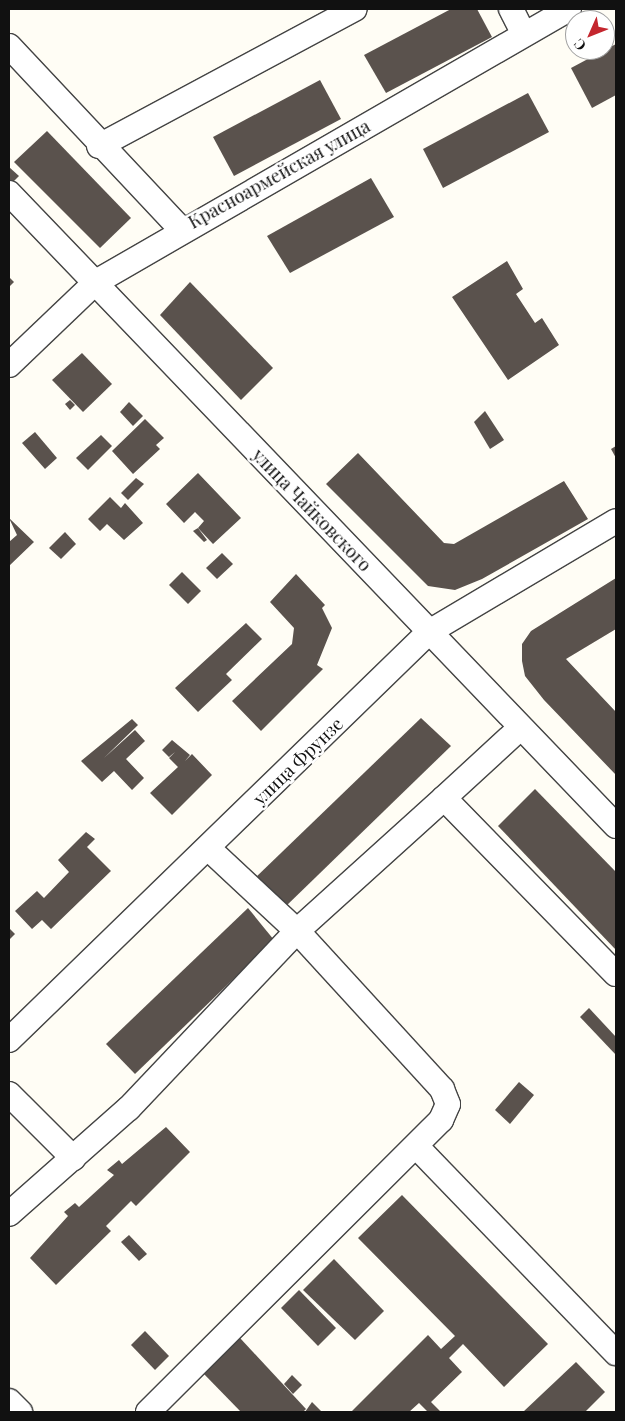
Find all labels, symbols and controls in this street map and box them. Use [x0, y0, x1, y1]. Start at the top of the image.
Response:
north arrow [565, 10, 615, 60]
text: С [569, 35, 590, 55]
street label: Красноармейская улица [184, 115, 374, 233]
street label: улица Чайковского [248, 444, 376, 576]
street label: улица Фрунзе [249, 713, 347, 809]

